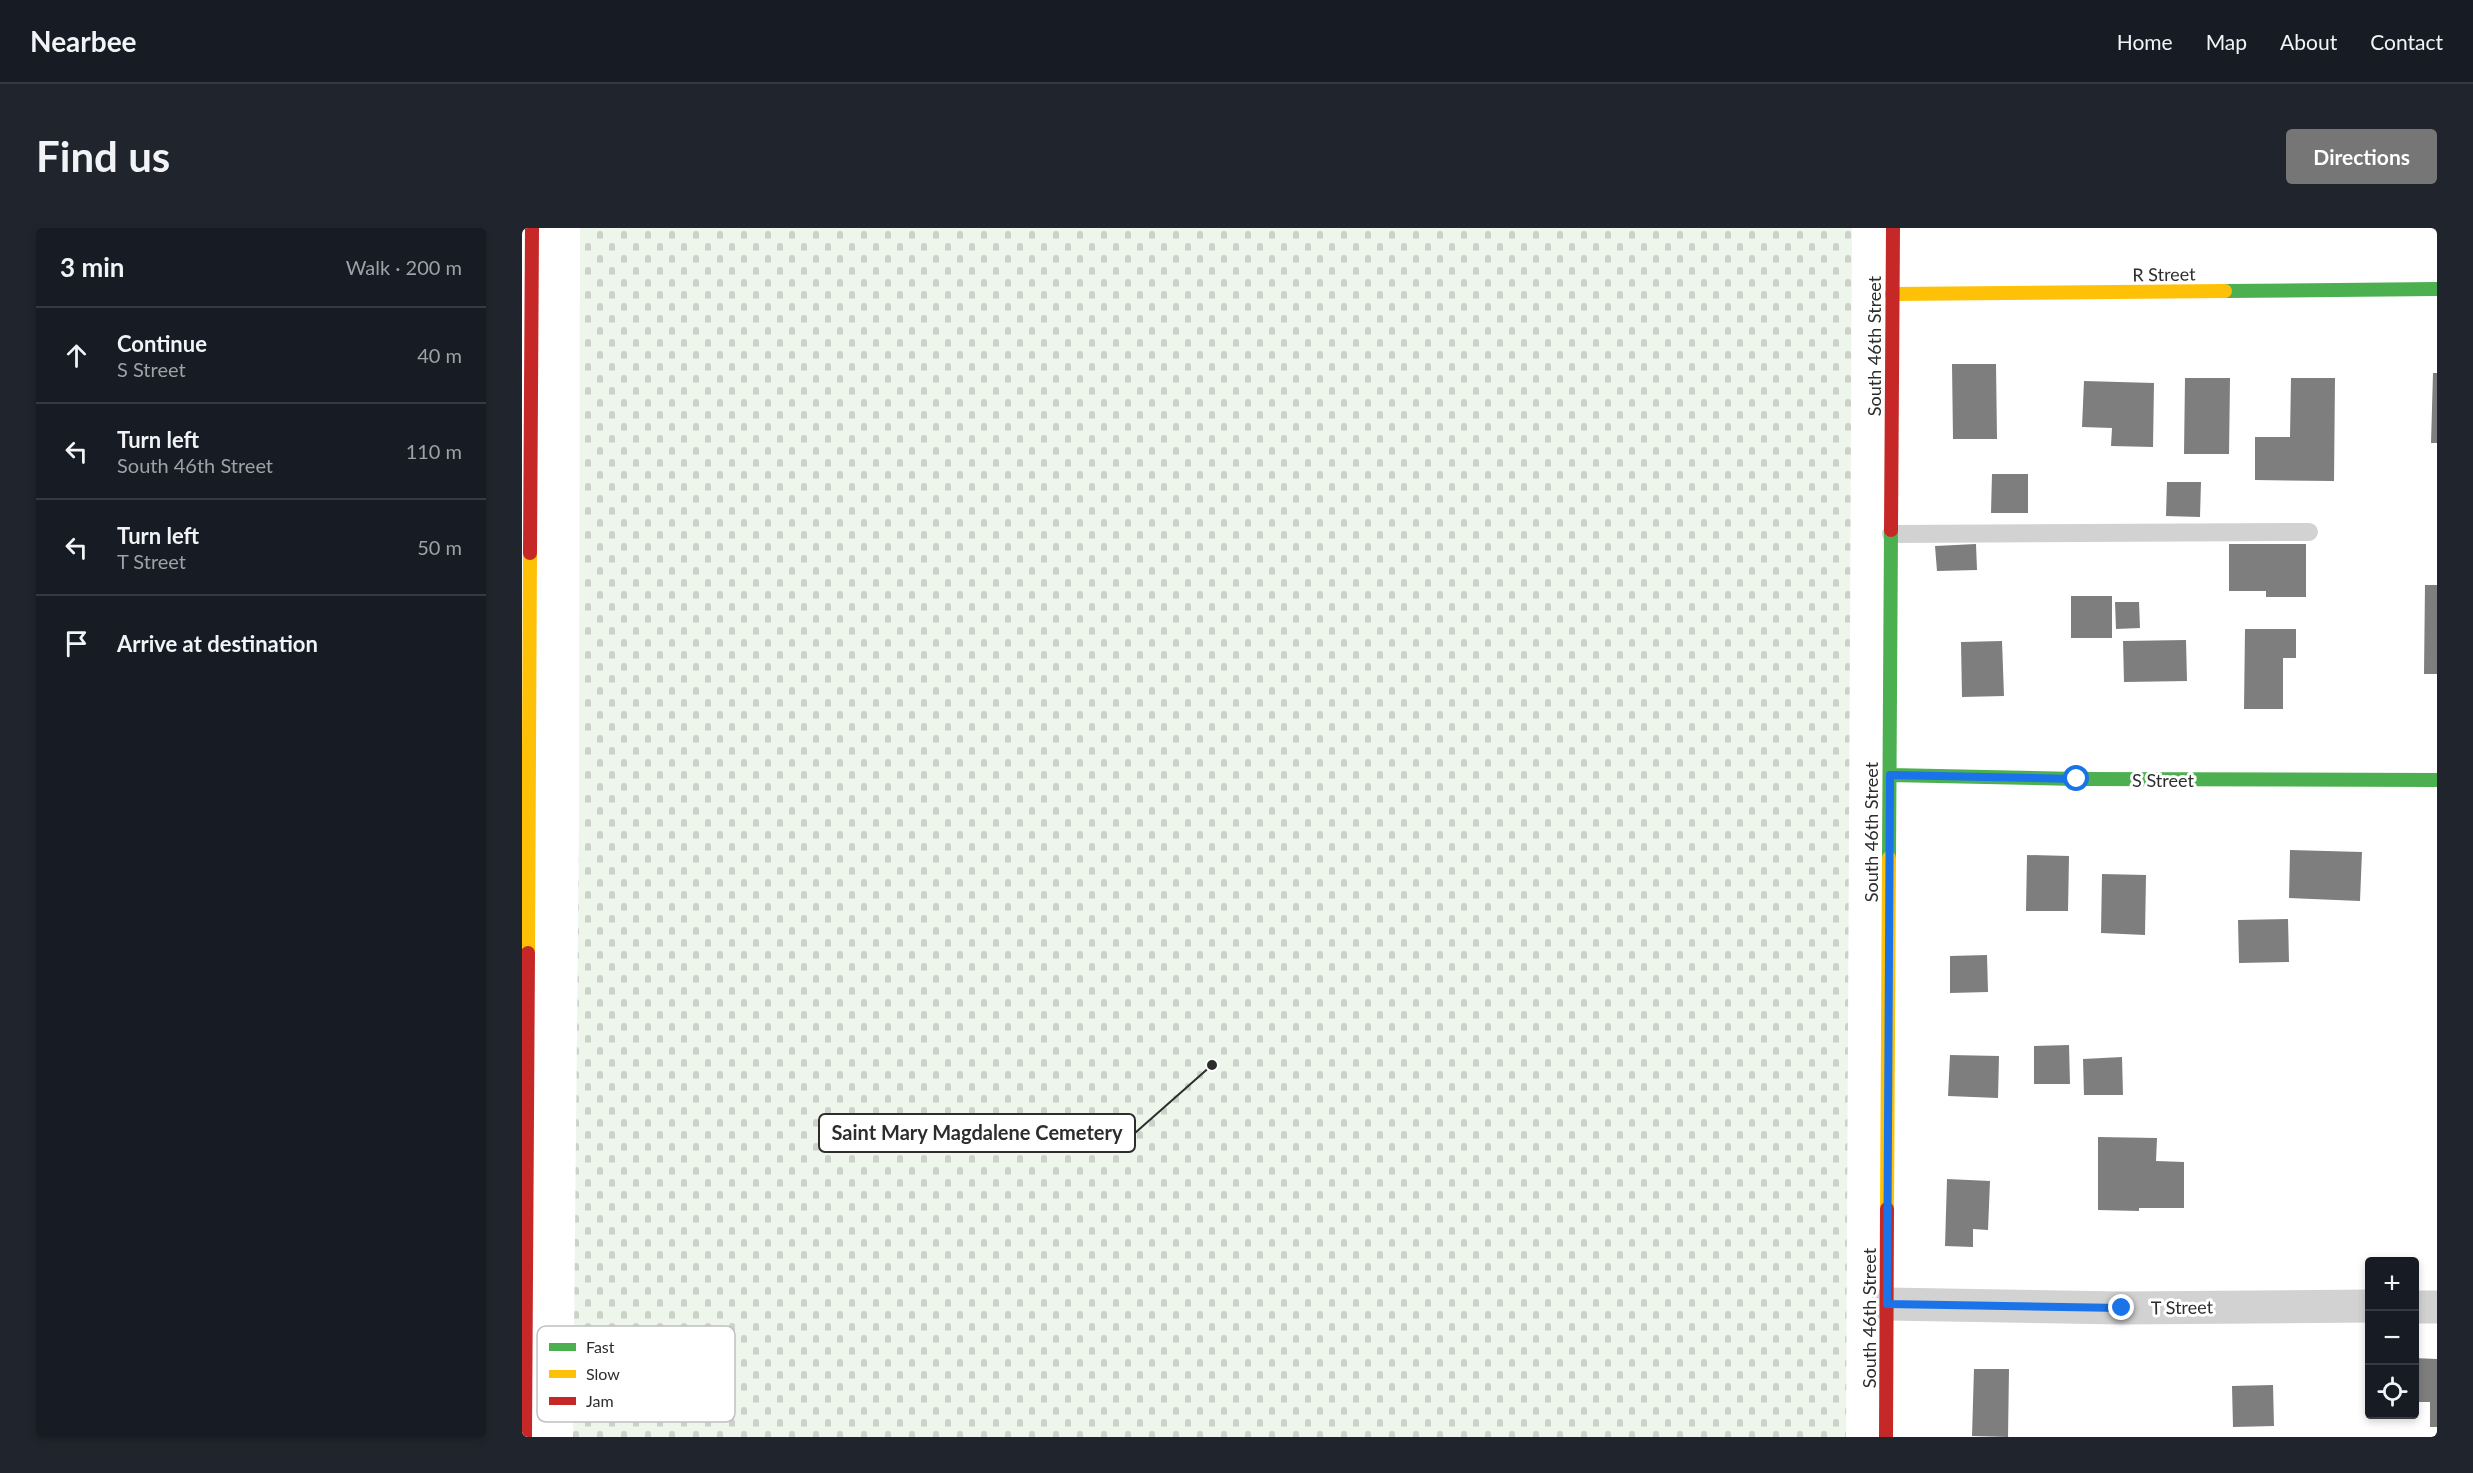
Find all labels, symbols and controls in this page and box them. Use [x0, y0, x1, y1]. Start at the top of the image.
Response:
text: Nearbee [30, 24, 137, 58]
text: Home [2117, 29, 2173, 54]
text: Map [2206, 29, 2247, 54]
text: About [2280, 29, 2337, 54]
text: Contact [2370, 29, 2443, 54]
button: Directions [2286, 129, 2437, 184]
text: Find us [36, 131, 170, 181]
text: 3 min [60, 251, 124, 283]
text: Walk · 200 m [346, 255, 462, 279]
street label: R Street [2132, 262, 2196, 286]
street label: South 46th Street [1863, 275, 1885, 416]
text: Continue [117, 330, 207, 357]
icon: ahead [60, 339, 93, 372]
text: 40 m [417, 343, 462, 367]
text: S Street [117, 357, 186, 381]
text: Turn left [117, 426, 199, 453]
icon: left [60, 435, 93, 468]
text: 110 m [406, 439, 462, 463]
text: South 46th Street [117, 453, 273, 477]
text: Turn left [117, 522, 199, 549]
icon: left [60, 531, 93, 564]
text: 50 m [417, 535, 462, 559]
text: T Street [117, 549, 186, 573]
icon: arrive [60, 627, 93, 660]
text: Arrive at destination [117, 630, 318, 657]
street label: South 46th Street [1860, 761, 1882, 902]
route start [2063, 765, 2089, 791]
street label: S Street [2132, 769, 2194, 791]
callout: Saint Mary Magdalene Cemetery [819, 1114, 1135, 1152]
text: Saint Mary Magdalene Cemetery [832, 1120, 1123, 1144]
street label: South 46th Street [1858, 1247, 1880, 1388]
map controls [2365, 1257, 2419, 1419]
button: + [2365, 1257, 2419, 1311]
route end [2108, 1294, 2134, 1320]
street label: T Street [2151, 1295, 2214, 1319]
button: − [2365, 1311, 2419, 1365]
legend [537, 1326, 735, 1422]
text: Fast [586, 1337, 615, 1356]
text: Slow [586, 1364, 620, 1383]
button: locate [2365, 1365, 2419, 1419]
text: Jam [586, 1391, 614, 1410]

